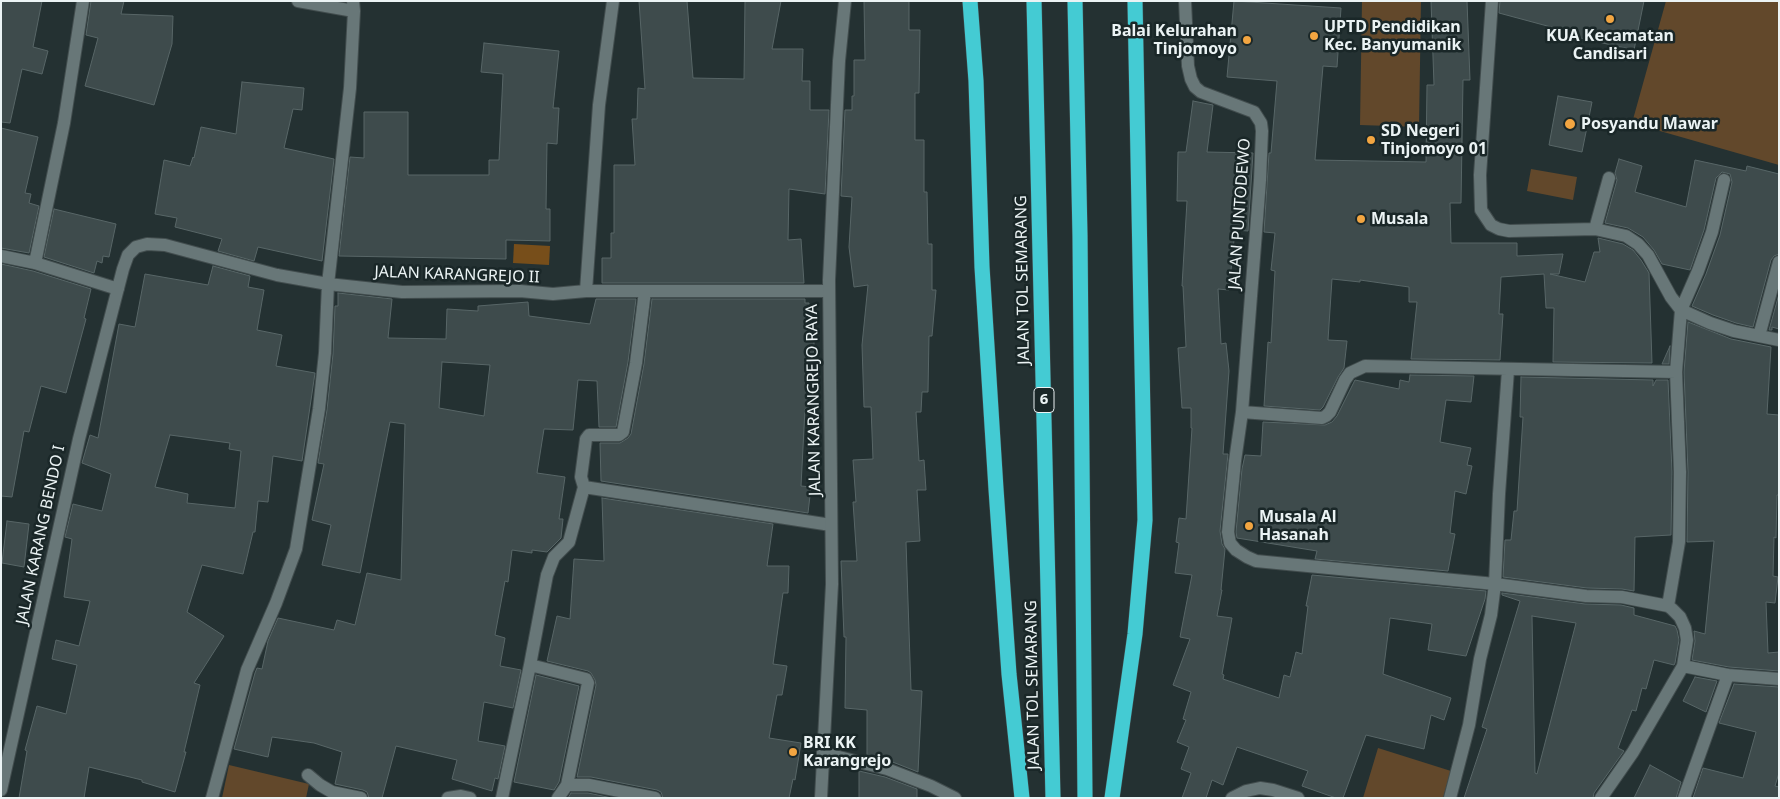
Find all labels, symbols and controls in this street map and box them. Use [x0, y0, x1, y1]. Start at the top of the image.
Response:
marker: KUA Kecamatan Candisari [1604, 13, 1616, 25]
place label: UPTD Pendidikan Kec. Banyumanik [1324, 17, 1462, 55]
place label: Balai Kelurahan Tinjomoyo [1111, 21, 1237, 59]
place label: KUA Kecamatan Candisari [1546, 26, 1674, 64]
marker: UPTD Pendidikan Kec. Banyumanik [1308, 30, 1320, 42]
marker: Balai Kelurahan Tinjomoyo [1241, 34, 1253, 46]
place label: Posyandu Mawar [1581, 114, 1718, 134]
marker: Posyandu Mawar [1563, 117, 1577, 131]
place label: SD Negeri Tinjomoyo 01 [1381, 121, 1487, 159]
marker: SD Negeri Tinjomoyo 01 [1365, 134, 1377, 146]
street label: JALAN PUNTODEWO [1225, 138, 1255, 290]
street label: JALAN TOL SEMARANG [1012, 195, 1034, 365]
place label: Musala [1371, 209, 1428, 229]
marker: Musala [1355, 213, 1367, 225]
street label: JALAN KARANGREJO II [374, 263, 540, 287]
street label: JALAN KARANGREJO RAYA [803, 304, 825, 496]
road number: 6 [1034, 388, 1054, 412]
street label: JALAN KARANG BENDO I [13, 443, 69, 627]
place label: Musala Al Hasanah [1259, 507, 1336, 545]
marker: Musala Al Hasanah [1243, 520, 1255, 532]
street label: JALAN TOL SEMARANG [1022, 600, 1044, 770]
place label: BRI KK Karangrejo [803, 733, 891, 771]
marker: BRI KK Karangrejo [787, 746, 799, 758]

